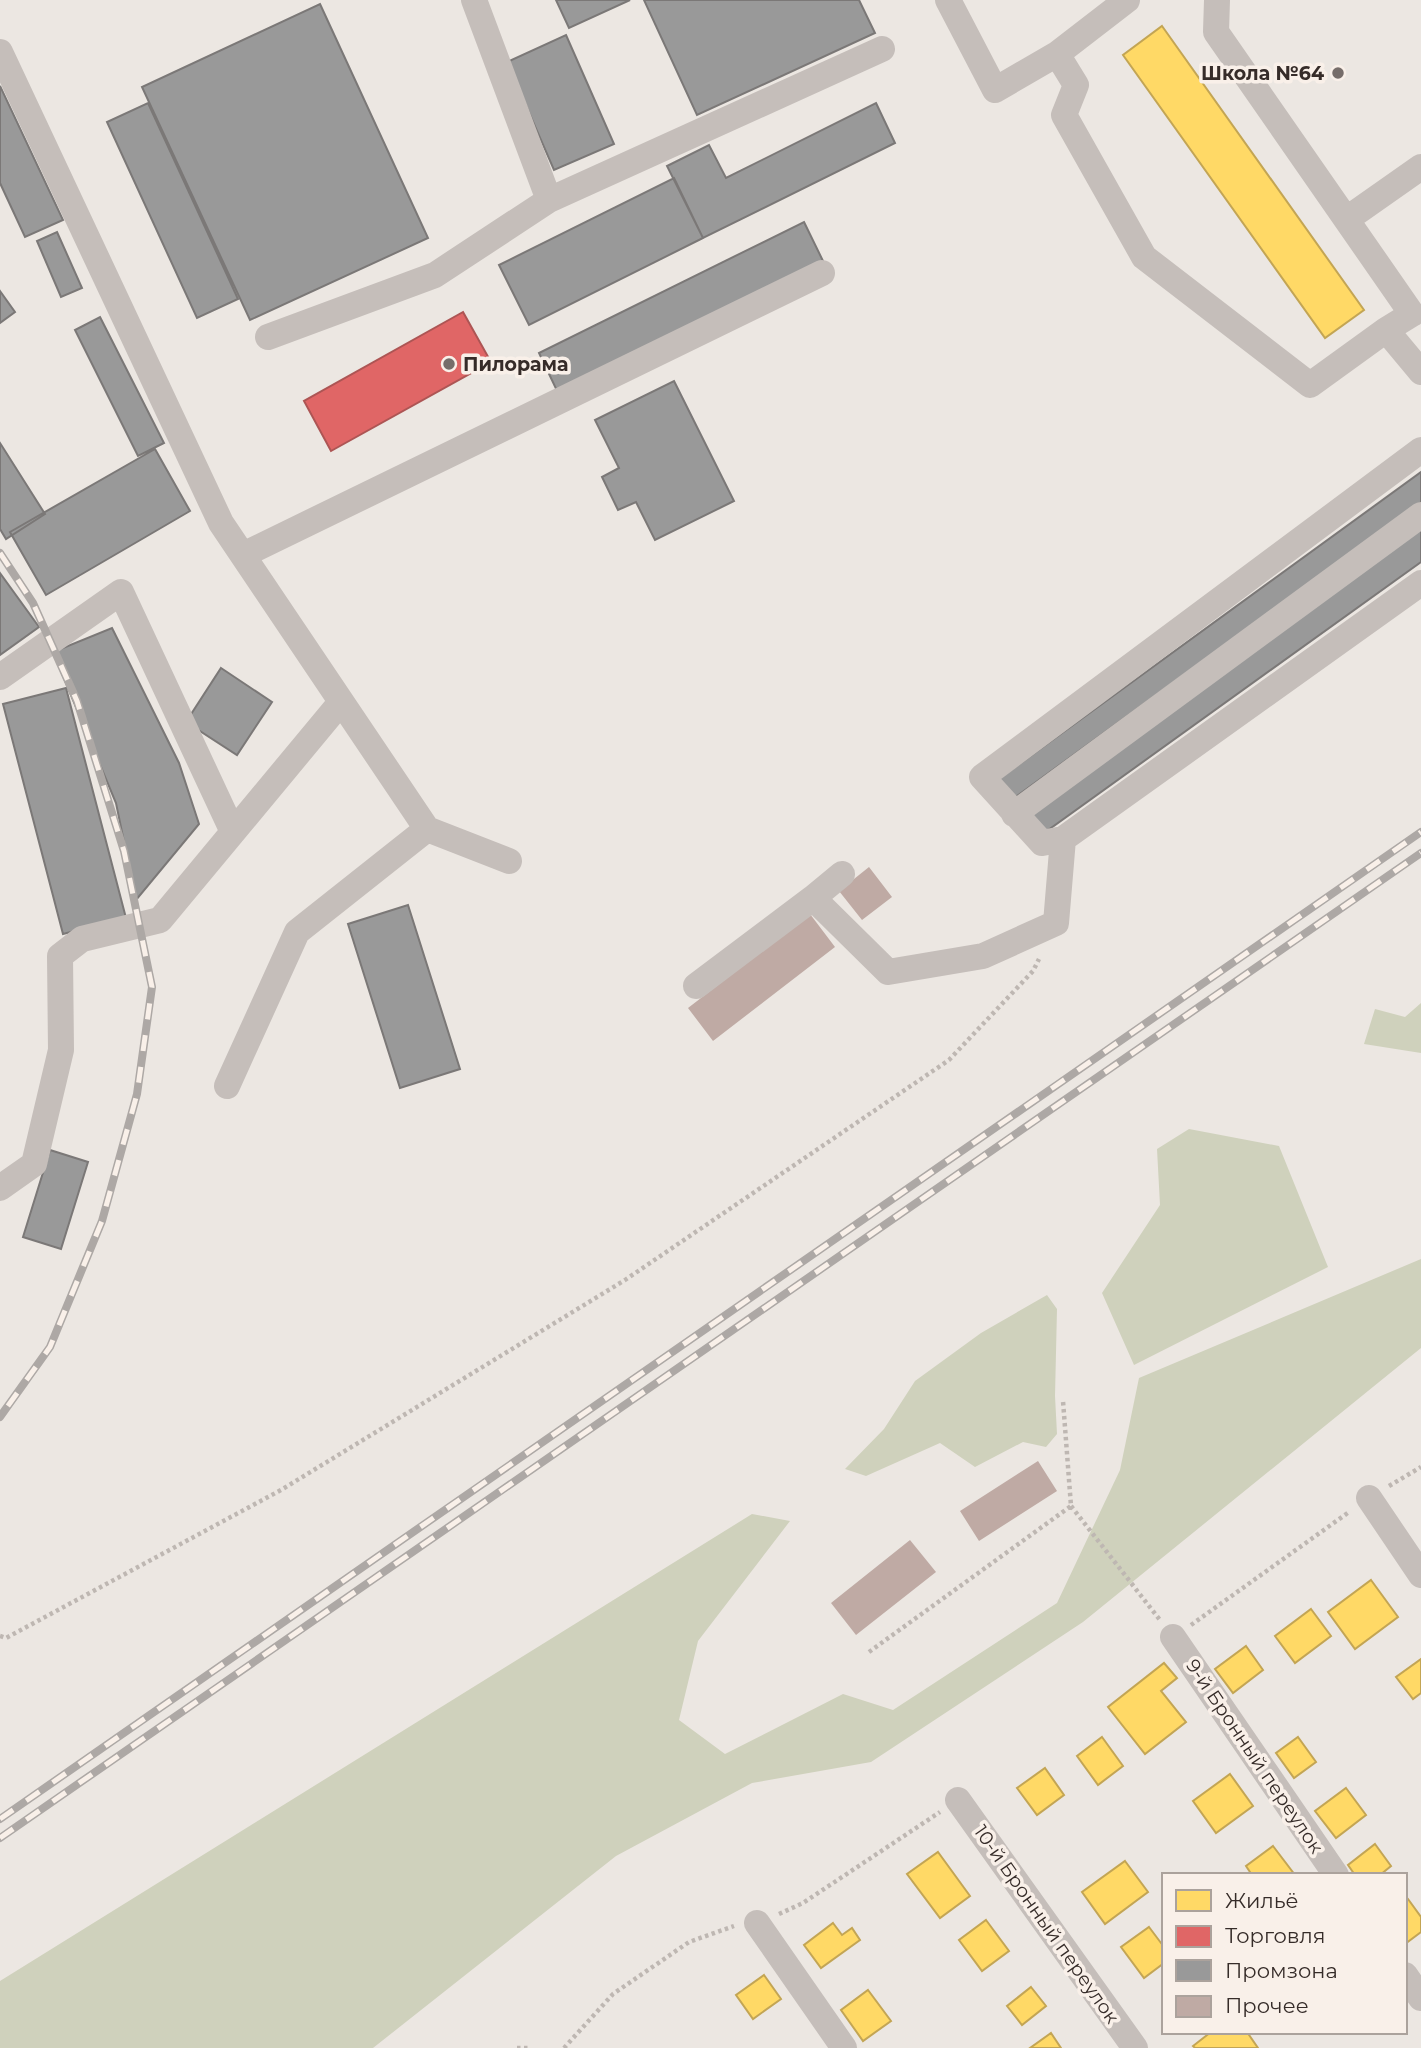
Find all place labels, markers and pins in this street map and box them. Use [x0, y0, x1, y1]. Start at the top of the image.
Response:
place label: Школа №64 [1201, 62, 1324, 85]
marker: Школа №64 [1330, 65, 1346, 81]
place label: Пилорама [463, 353, 568, 376]
marker: Пилорама [441, 356, 457, 372]

